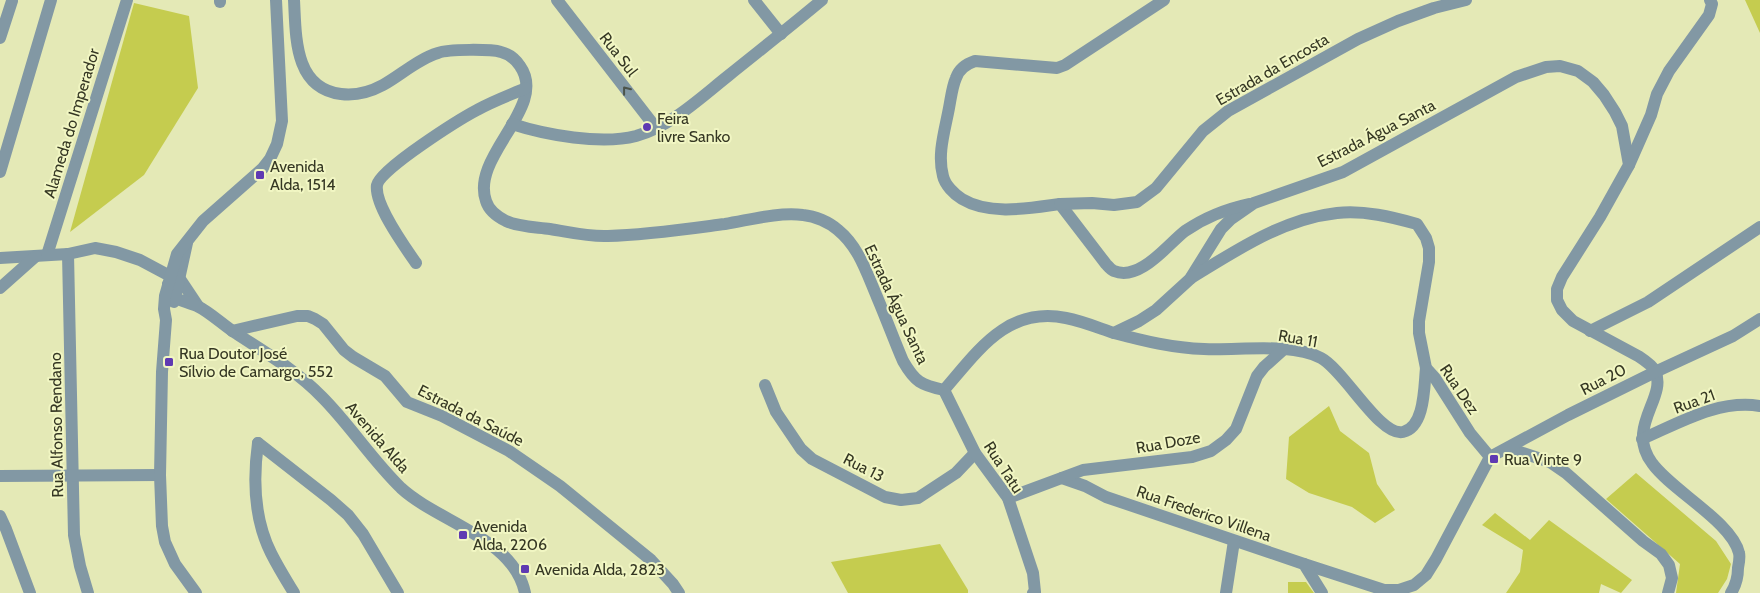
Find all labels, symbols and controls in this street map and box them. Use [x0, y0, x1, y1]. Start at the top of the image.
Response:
street label: Rua Sul [596, 29, 642, 80]
street label: Estrada da Encosta [1212, 29, 1332, 109]
street label: Alameda do Imperador [40, 45, 104, 200]
one-way arrow [624, 87, 632, 96]
street label: Estrada Água Santa [1314, 95, 1439, 171]
place label: Feira livre Sanko [657, 109, 730, 146]
marker: Feira livre Sanko [641, 121, 653, 133]
place label: Avenida Alda, 1514 [270, 157, 335, 194]
marker: Avenida Alda, 1514 [254, 169, 266, 181]
street label: Estrada Água Santa [860, 241, 933, 367]
street label: Rua 11 [1277, 326, 1319, 351]
place label: Rua Doutor José Sílvio de Camargo, 552 [179, 344, 333, 381]
street label: Rua Alfonso Rendano [46, 352, 67, 498]
marker: Rua Doutor José Sílvio de Camargo, 552 [163, 356, 175, 368]
street label: Rua 20 [1577, 360, 1629, 399]
street label: Rua Dez [1436, 361, 1483, 418]
street label: Estrada da Saúde [415, 381, 527, 450]
street label: Rua 21 [1671, 385, 1717, 418]
street label: Avenida Alda [342, 398, 414, 477]
street label: Rua Doze [1135, 428, 1202, 457]
street label: Rua Tatu [980, 438, 1027, 497]
street label: Rua 13 [840, 449, 887, 486]
place label: Rua Vinte 9 [1504, 450, 1582, 469]
marker: Rua Vinte 9 [1488, 453, 1500, 465]
street label: Rua Frederico Villena [1134, 482, 1274, 546]
place label: Avenida Alda, 2206 [473, 517, 547, 554]
marker: Avenida Alda, 2206 [457, 529, 469, 541]
place label: Avenida Alda, 2823 [535, 560, 665, 579]
marker: Avenida Alda, 2823 [519, 563, 531, 575]

